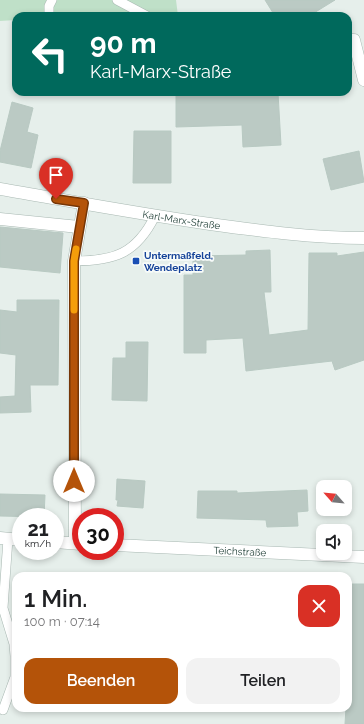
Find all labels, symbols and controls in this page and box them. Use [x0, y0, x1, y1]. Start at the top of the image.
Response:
text: 90 m [90, 27, 156, 60]
icon: left [24, 28, 76, 80]
text: Karl-Marx-Straße [90, 61, 231, 82]
pin [39, 158, 73, 199]
icon: arrive [45, 164, 67, 186]
street label: Karl-Marx-Straße [142, 209, 221, 231]
place label: Untermaßfeld, Wendeplatz [144, 250, 213, 273]
marker: Untermaßfeld, Wendeplatz [131, 256, 141, 266]
position arrow [53, 460, 95, 502]
north arrow [316, 480, 352, 516]
map controls [316, 480, 352, 560]
speed limit sign: 30 [72, 508, 124, 560]
text: 21 [27, 517, 49, 541]
button: sound [316, 524, 352, 560]
text: km/h [25, 538, 51, 549]
street label: Teichstraße [213, 545, 267, 558]
text: 1 Min. [24, 584, 87, 613]
button: close [298, 585, 340, 627]
text: 100 m · 07:14 [24, 614, 100, 629]
button: Beenden [24, 658, 178, 704]
button: Teilen [186, 658, 340, 704]

